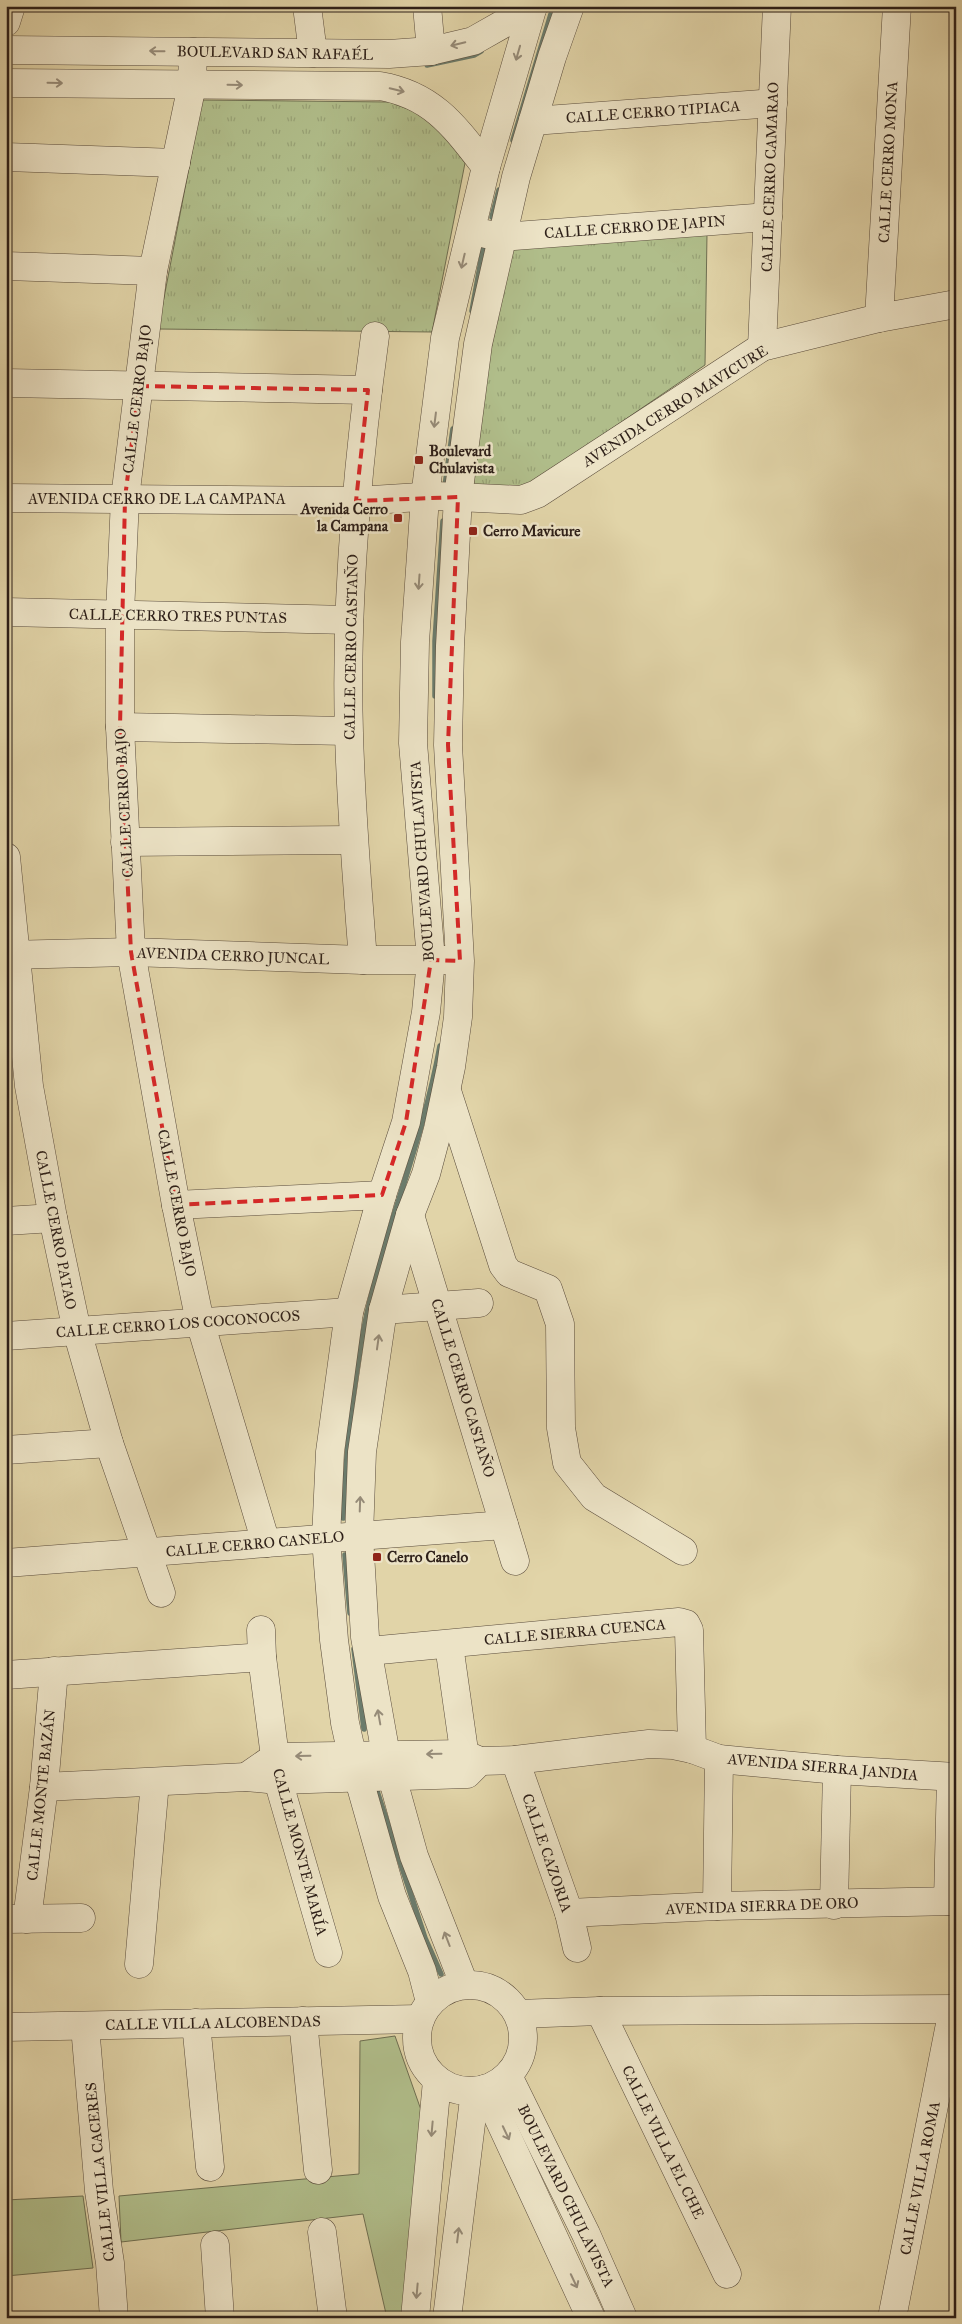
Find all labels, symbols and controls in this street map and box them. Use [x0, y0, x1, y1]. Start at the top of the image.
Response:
one-way arrow [451, 40, 467, 49]
street label: BOULEVARD SAN RAFAÉL [177, 41, 373, 64]
one-way arrow [513, 44, 522, 60]
one-way arrow [149, 46, 165, 56]
one-way arrow [46, 78, 63, 88]
one-way arrow [226, 80, 243, 90]
street label: CALLE CERRO CAMARAO [758, 81, 782, 273]
street label: CALLE CERRO MONA [875, 81, 901, 243]
one-way arrow [389, 86, 405, 95]
street label: CALLE CERRO TIPIACA [565, 97, 741, 127]
street label: CALLE CERRO DE JAPIN [543, 212, 727, 243]
one-way arrow [458, 252, 467, 268]
street label: CALLE CERRO BAJO [119, 324, 156, 475]
street label: AVENIDA CERRO MAVICURE [578, 341, 771, 471]
one-way arrow [430, 412, 440, 428]
place label: Boulevard Chulavista [429, 442, 495, 477]
marker: Boulevard Chulavista [413, 454, 425, 466]
street label: AVENIDA CERRO DE LA CAMPANA [27, 490, 286, 508]
place label: Avenida Cerro la Campana [300, 500, 389, 536]
marker: Avenida Cerro la Campana [392, 512, 404, 524]
place label: Cerro Mavicure [483, 522, 581, 540]
marker: Cerro Mavicure [467, 525, 479, 537]
street label: CALLE CERRO CASTAÑO [340, 554, 362, 740]
one-way arrow [415, 574, 424, 590]
street label: CALLE CERRO TRES PUNTAS [69, 605, 287, 627]
street label: CALLE CERRO BAJO [111, 728, 138, 878]
street label: BOULEVARD CHULAVISTA [406, 760, 438, 962]
street label: AVENIDA CERRO JUNCAL [135, 944, 330, 969]
street label: CALLE CERRO BAJO [153, 1128, 200, 1278]
street label: CALLE CERRO PATAO [32, 1149, 80, 1311]
street label: CALLE CERRO CASTAÑO [427, 1296, 499, 1480]
street label: CALLE CERRO LOS COCONOCOS [55, 1306, 301, 1342]
one-way arrow [373, 1335, 383, 1351]
one-way arrow [356, 1496, 365, 1512]
street label: CALLE CERRO CANELO [165, 1527, 345, 1561]
place label: Cerro Canelo [387, 1548, 468, 1566]
marker: Cerro Canelo [371, 1551, 383, 1563]
street label: CALLE SIERRA CUENCA [483, 1615, 667, 1649]
street label: CALLE MONTE BAZÁN [22, 1708, 59, 1882]
one-way arrow [374, 1710, 384, 1726]
one-way arrow [426, 1750, 442, 1759]
street label: AVENIDA SIERRA JANDIA [726, 1750, 919, 1785]
one-way arrow [295, 1751, 312, 1761]
street label: CALLE MONTE MARÍA [269, 1766, 332, 1938]
street label: CALLE CAZORIA [518, 1791, 576, 1915]
street label: AVENIDA SIERRA DE ORO [664, 1894, 859, 1918]
one-way arrow [442, 1932, 451, 1947]
street label: CALLE VILLA ALCOBENDAS [105, 2012, 321, 2034]
street label: CALLE VILLA EL CHE [618, 2062, 708, 2222]
street label: CALLE VILLA CACERES [82, 2081, 118, 2263]
street label: CALLE VILLA ROMA [896, 2100, 944, 2256]
street label: BOULEVARD CHULAVISTA [514, 2102, 618, 2290]
one-way arrow [427, 2121, 437, 2137]
one-way arrow [501, 2125, 511, 2140]
one-way arrow [453, 2227, 463, 2243]
one-way arrow [569, 2273, 579, 2288]
one-way arrow [413, 2283, 422, 2299]

